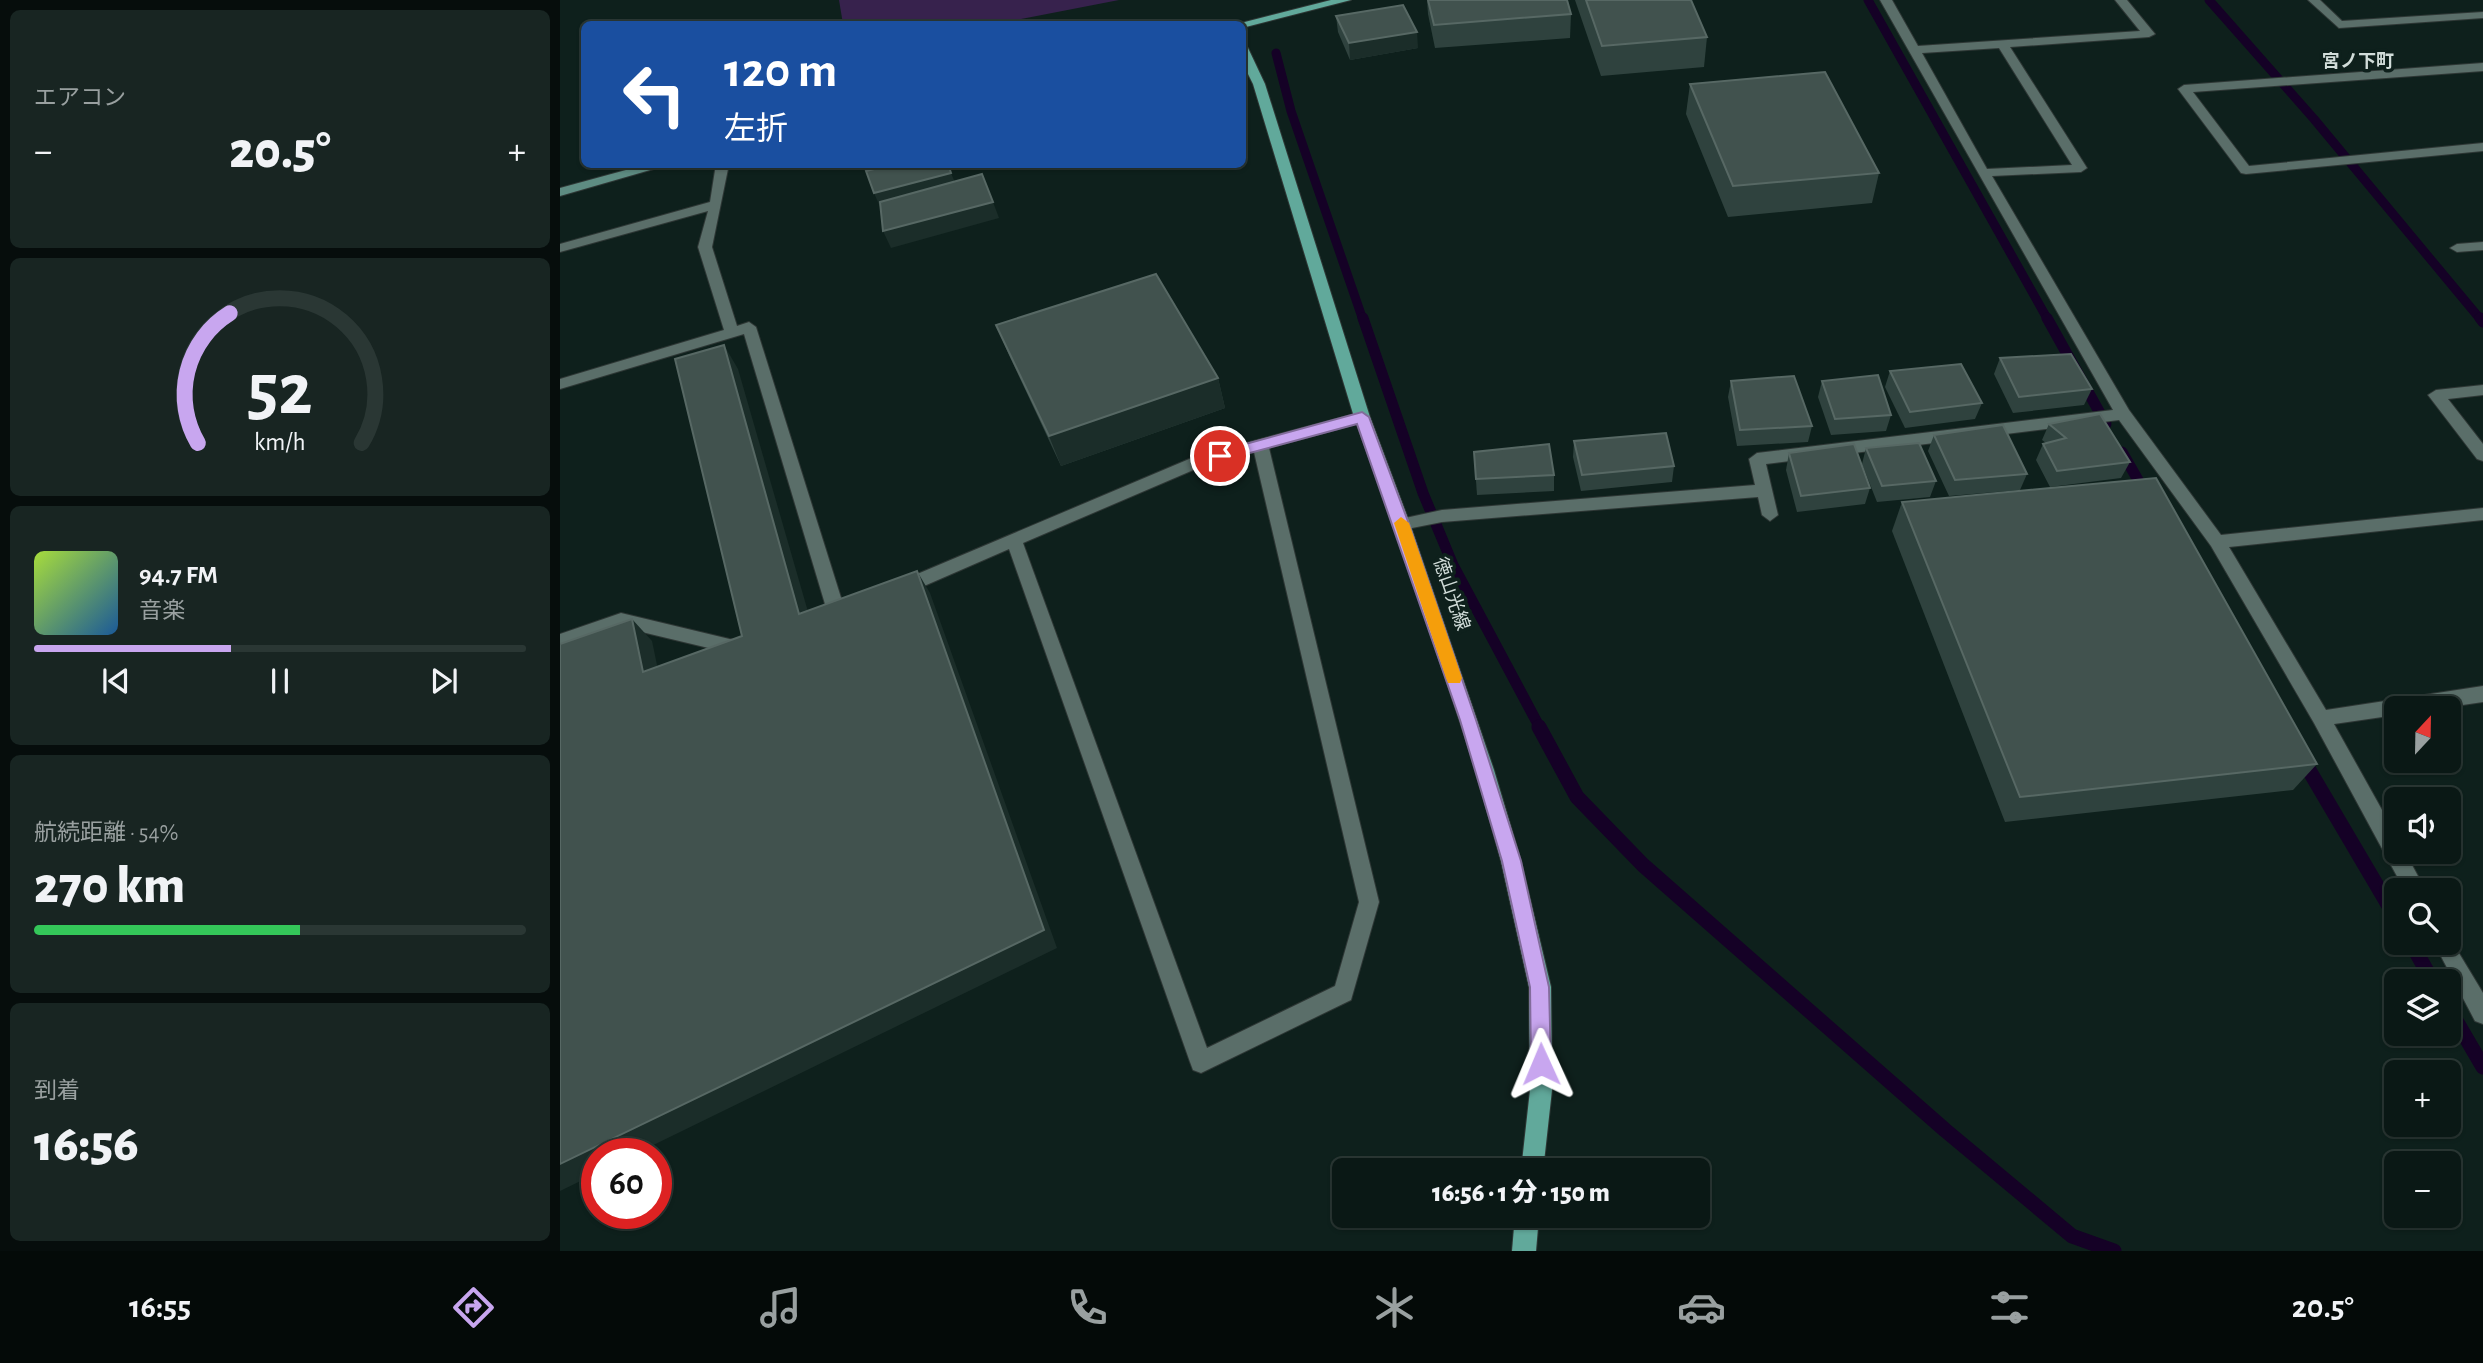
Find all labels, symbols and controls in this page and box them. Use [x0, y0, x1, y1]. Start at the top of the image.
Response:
text: 120 m [724, 47, 837, 96]
icon: left [609, 49, 700, 140]
district label: 宮ノ下町 [2322, 52, 2394, 71]
text: エアコン [34, 87, 126, 110]
text: 左折 [724, 113, 788, 145]
text: 20.5° [229, 125, 331, 177]
text: − [34, 133, 52, 171]
text: + [508, 133, 526, 171]
text: 52 [247, 356, 313, 429]
pin [1190, 426, 1250, 486]
text: km/h [254, 430, 306, 455]
icon: arrive [1201, 437, 1239, 475]
street label: 徳山光線 [1430, 555, 1473, 633]
text: 94.7 FM [139, 562, 218, 588]
text: 音楽 [139, 600, 185, 623]
icon: previous [97, 662, 135, 700]
icon: pause [261, 662, 299, 700]
icon: next [425, 662, 463, 700]
north arrow [2384, 696, 2460, 774]
map controls [2384, 696, 2461, 1228]
button: sound [2384, 787, 2461, 864]
text: 航続距離 · 54% [34, 822, 179, 845]
text: 270 km [34, 860, 185, 912]
button: search [2384, 878, 2461, 955]
button: layers [2384, 969, 2461, 1046]
position arrow [1504, 1027, 1578, 1101]
button: + [2384, 1060, 2461, 1137]
text: 到着 [34, 1080, 80, 1103]
text: 16:56 [34, 1118, 139, 1170]
speed limit sign: 60 [581, 1138, 672, 1229]
button: − [2384, 1151, 2461, 1228]
text: 16:56 · 1 分 · 150 m [1432, 1180, 1610, 1206]
icon: directions [449, 1283, 498, 1332]
icon: music [756, 1283, 805, 1332]
icon: phone [1063, 1283, 1112, 1332]
icon: climate [1370, 1283, 1419, 1332]
icon: car [1677, 1283, 1726, 1332]
icon: filters [1985, 1283, 2034, 1332]
text: 16:55 [129, 1291, 191, 1323]
text: 20.5° [2292, 1291, 2354, 1323]

